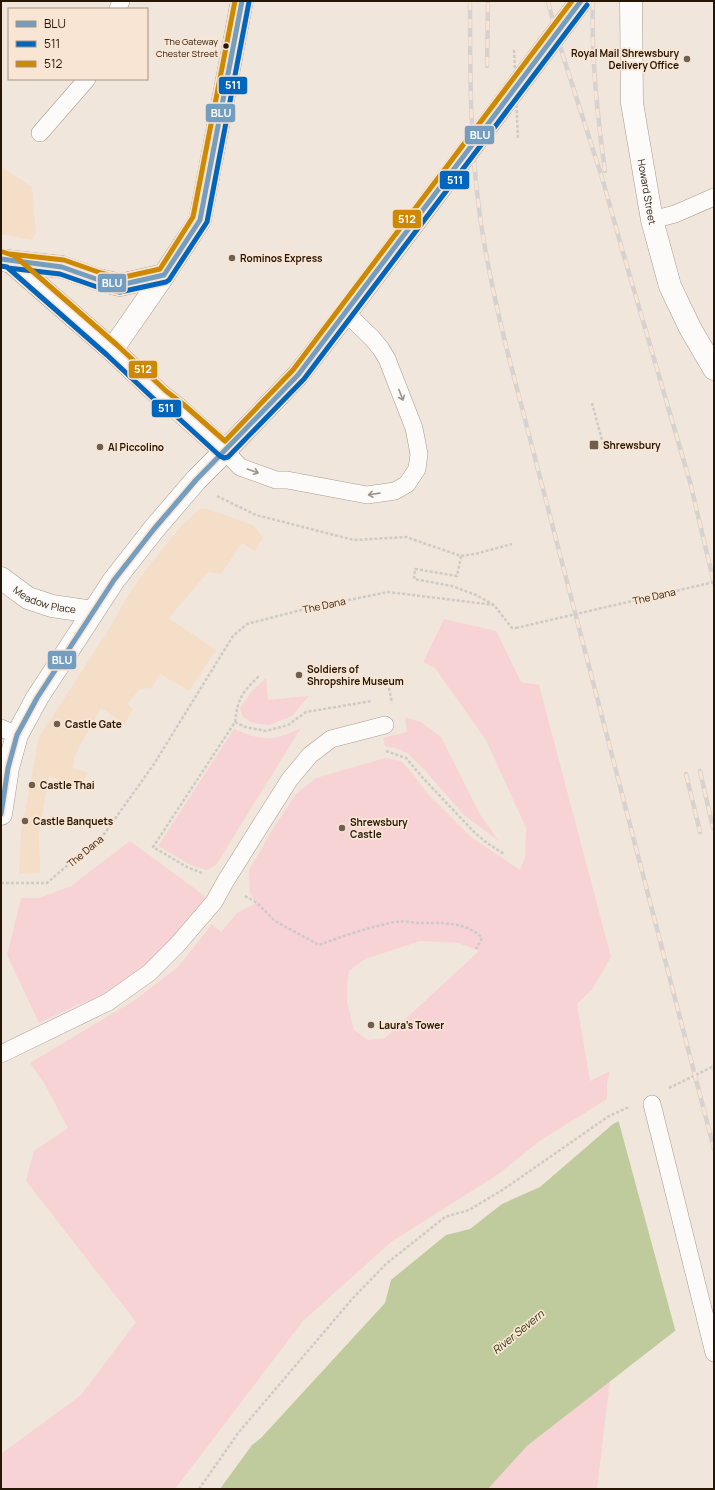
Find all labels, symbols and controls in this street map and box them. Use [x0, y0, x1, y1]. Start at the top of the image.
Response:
legend [8, 8, 148, 80]
text: BLU [44, 15, 66, 32]
text: 511 [44, 35, 60, 52]
place label: The Gateway Chester Street [156, 35, 218, 60]
marker: The Gateway Chester Street [221, 41, 231, 51]
place label: Royal Mail Shrewsbury Delivery Office [571, 46, 679, 72]
marker: Royal Mail Shrewsbury Delivery Office [682, 54, 692, 64]
text: 512 [44, 55, 63, 72]
line badge: 511 [218, 76, 248, 95]
text: 511 [225, 77, 241, 92]
line badge: BLU [205, 103, 236, 123]
text: BLU [211, 105, 231, 120]
line badge: BLU [464, 125, 495, 145]
text: BLU [470, 127, 490, 142]
street label: Howard Street [635, 158, 660, 226]
line badge: 511 [439, 170, 470, 190]
text: 511 [447, 172, 463, 187]
line badge: 512 [392, 209, 422, 229]
text: 512 [398, 211, 416, 226]
place label: Rominos Express [240, 251, 323, 265]
marker: Rominos Express [227, 253, 237, 263]
line badge: BLU [97, 273, 127, 293]
text: BLU [102, 275, 122, 290]
line badge: 512 [128, 360, 158, 379]
text: 512 [134, 361, 152, 376]
one-way arrow [398, 388, 406, 400]
line badge: 511 [151, 399, 182, 418]
text: 511 [158, 400, 174, 415]
place label: Shrewsbury [603, 438, 661, 452]
marker: Shrewsbury [588, 439, 600, 451]
place label: Al Piccolino [108, 440, 164, 454]
marker: Al Piccolino [95, 442, 105, 452]
one-way arrow [247, 468, 259, 476]
one-way arrow [368, 490, 381, 498]
street label: Meadow Place [10, 582, 77, 616]
street label: The Dana [631, 584, 677, 608]
street label: The Dana [301, 594, 347, 616]
line badge: BLU [47, 650, 77, 670]
text: BLU [52, 652, 72, 667]
place label: Soldiers of Shropshire Museum [307, 662, 404, 688]
marker: Soldiers of Shropshire Museum [294, 670, 304, 680]
place label: Castle Gate [65, 717, 122, 731]
marker: Castle Gate [52, 719, 62, 729]
place label: Castle Thai [40, 778, 95, 792]
marker: Castle Thai [27, 780, 37, 790]
place label: Castle Banquets [33, 814, 114, 828]
place label: Shrewsbury Castle [350, 815, 408, 841]
marker: Castle Banquets [20, 816, 30, 826]
marker: Shrewsbury Castle [337, 823, 347, 833]
street label: The Dana [64, 832, 106, 870]
place label: Laura's Tower [379, 1018, 444, 1032]
marker: Laura's Tower [366, 1020, 376, 1030]
water label: River Severn [489, 1306, 547, 1357]

